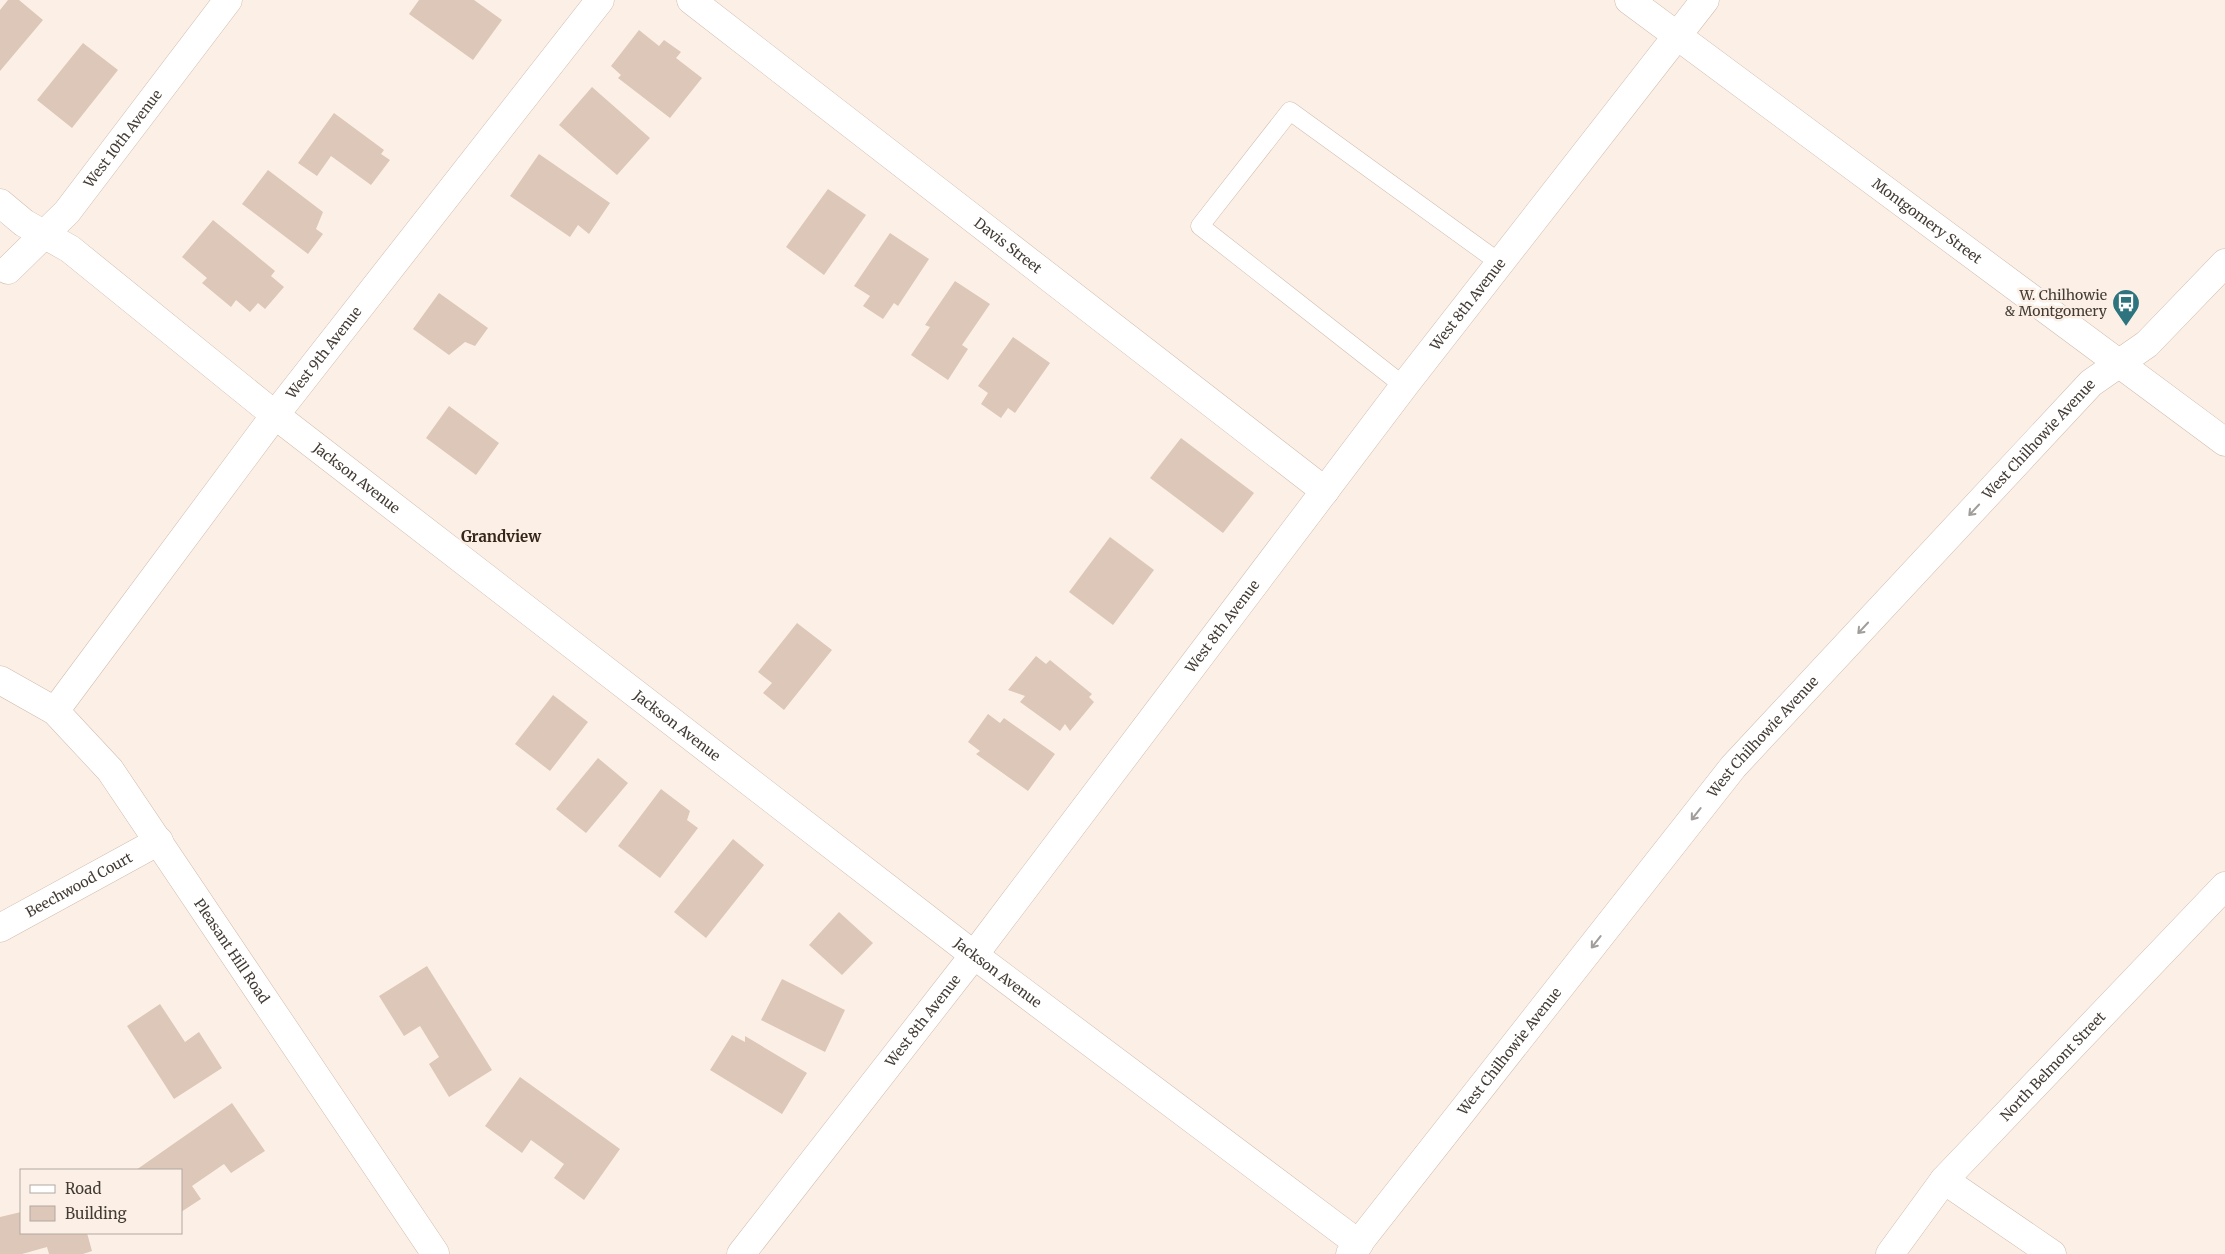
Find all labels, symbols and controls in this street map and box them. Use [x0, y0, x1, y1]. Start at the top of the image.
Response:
street label: West 10th Avenue [79, 86, 166, 192]
street label: Montgomery Street [1869, 174, 1986, 268]
street label: Davis Street [971, 214, 1046, 278]
street label: West 8th Avenue [1426, 255, 1509, 355]
place label: W. Chilhowie & Montgomery [2005, 286, 2108, 320]
bus stop icon: W. Chilhowie & Montgomery [2111, 288, 2141, 327]
street label: West 9th Avenue [282, 303, 365, 403]
street label: West Chilhowie Avenue [1978, 375, 2099, 503]
street label: Jackson Avenue [309, 438, 404, 517]
one-way arrow [1968, 503, 1980, 516]
district label: Grandview [461, 527, 542, 546]
street label: West 8th Avenue [1181, 576, 1263, 677]
one-way arrow [1857, 622, 1869, 635]
street label: West Chilhowie Avenue [1703, 672, 1822, 802]
street label: Jackson Avenue [629, 686, 724, 765]
one-way arrow [1691, 807, 1702, 820]
street label: Beechwood Court [22, 848, 136, 921]
street label: Pleasant Hill Road [190, 895, 274, 1007]
street label: Jackson Avenue [950, 933, 1045, 1012]
one-way arrow [1590, 935, 1601, 948]
street label: West 8th Avenue [881, 971, 964, 1071]
street label: West Chilhowie Avenue [1453, 984, 1565, 1119]
street label: North Belmont Street [1996, 1007, 2110, 1125]
legend [20, 1169, 182, 1234]
text: Road [65, 1179, 101, 1198]
text: Building [65, 1204, 127, 1223]

